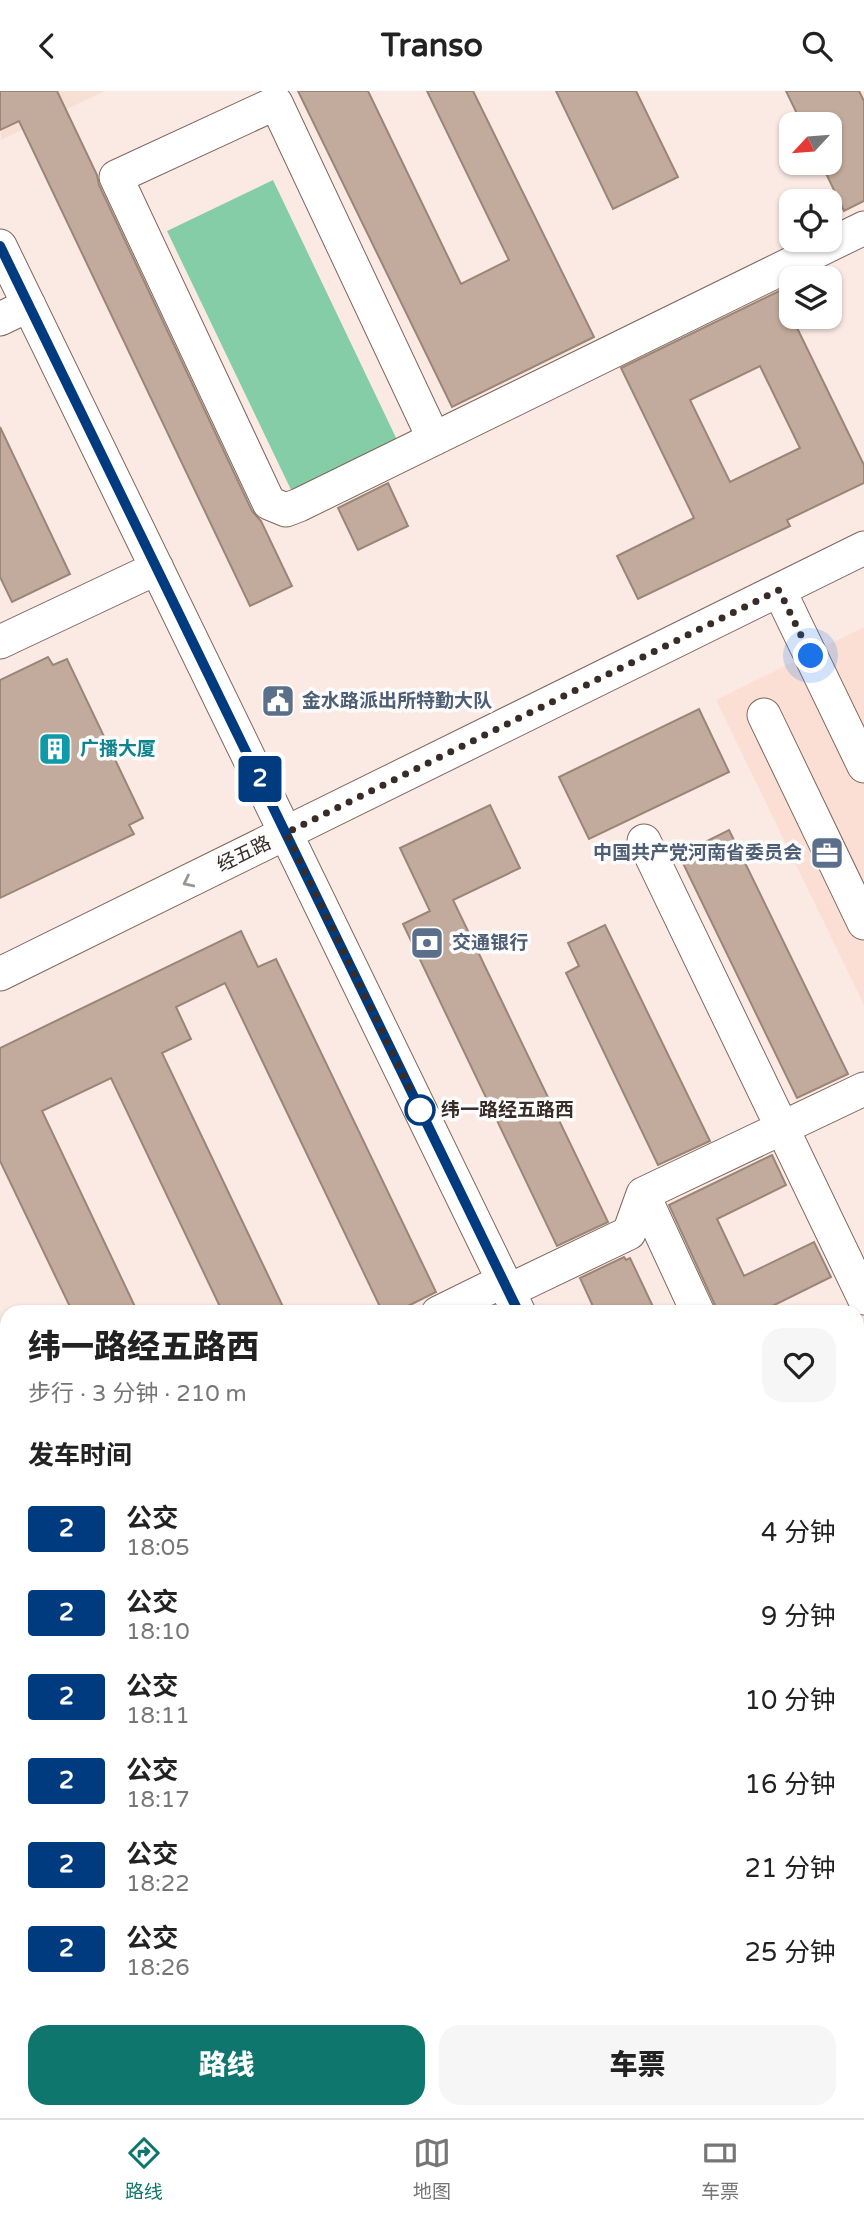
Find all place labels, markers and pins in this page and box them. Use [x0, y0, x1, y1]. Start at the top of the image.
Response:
public building icon: 金水路派出所特勤大队 [259, 682, 297, 720]
place label: 金水路派出所特勤大队 [302, 690, 492, 712]
building icon: 广播大厦 [36, 730, 74, 768]
place label: 广播大厦 [80, 738, 156, 760]
office icon: 中国共产党河南省委员会 [808, 834, 846, 872]
place label: 中国共产党河南省委员会 [593, 842, 802, 864]
bank icon: 交通银行 [408, 924, 446, 962]
place label: 交通银行 [452, 932, 528, 954]
marker: 纬一路经五路西 [405, 1095, 435, 1125]
place label: 纬一路经五路西 [441, 1099, 574, 1121]

